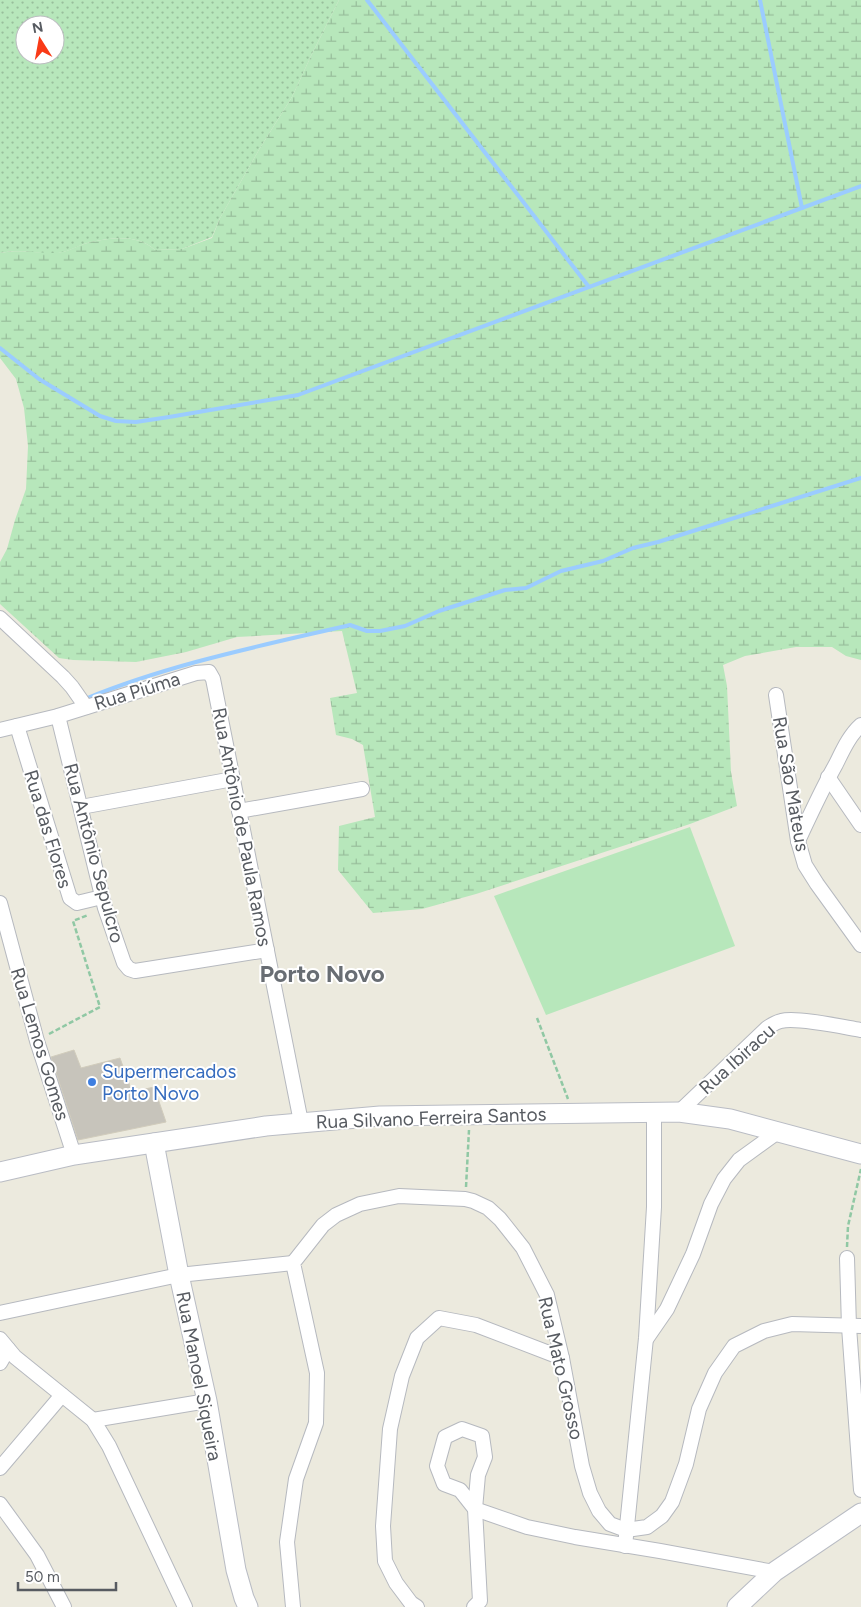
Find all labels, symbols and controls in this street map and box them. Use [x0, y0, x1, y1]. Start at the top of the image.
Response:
north arrow [15, 15, 65, 65]
text: N [31, 18, 45, 37]
street label: Rua Piúma [91, 667, 183, 715]
street label: Rua Antônio de Paula Ramos [208, 706, 276, 948]
street label: Rua São Mateus [768, 715, 814, 853]
street label: Rua Antônio Sepulcro [59, 761, 129, 945]
street label: Rua das Flores [19, 767, 77, 891]
district label: Porto Novo [259, 959, 385, 988]
street label: Rua Lemos Gomes [6, 965, 74, 1123]
street label: Rua Ibiracu [694, 1019, 780, 1099]
place label: Supermercados Porto Novo [102, 1060, 236, 1105]
marker: Supermercados Porto Novo [86, 1076, 98, 1088]
street label: Rua Silvano Ferreira Santos [315, 1102, 547, 1134]
street label: Rua Manoel Siqueira [171, 1289, 227, 1463]
street label: Rua Mato Grosso [533, 1294, 589, 1442]
scale bar [18, 1560, 115, 1592]
text: 50 m [25, 1568, 60, 1586]

